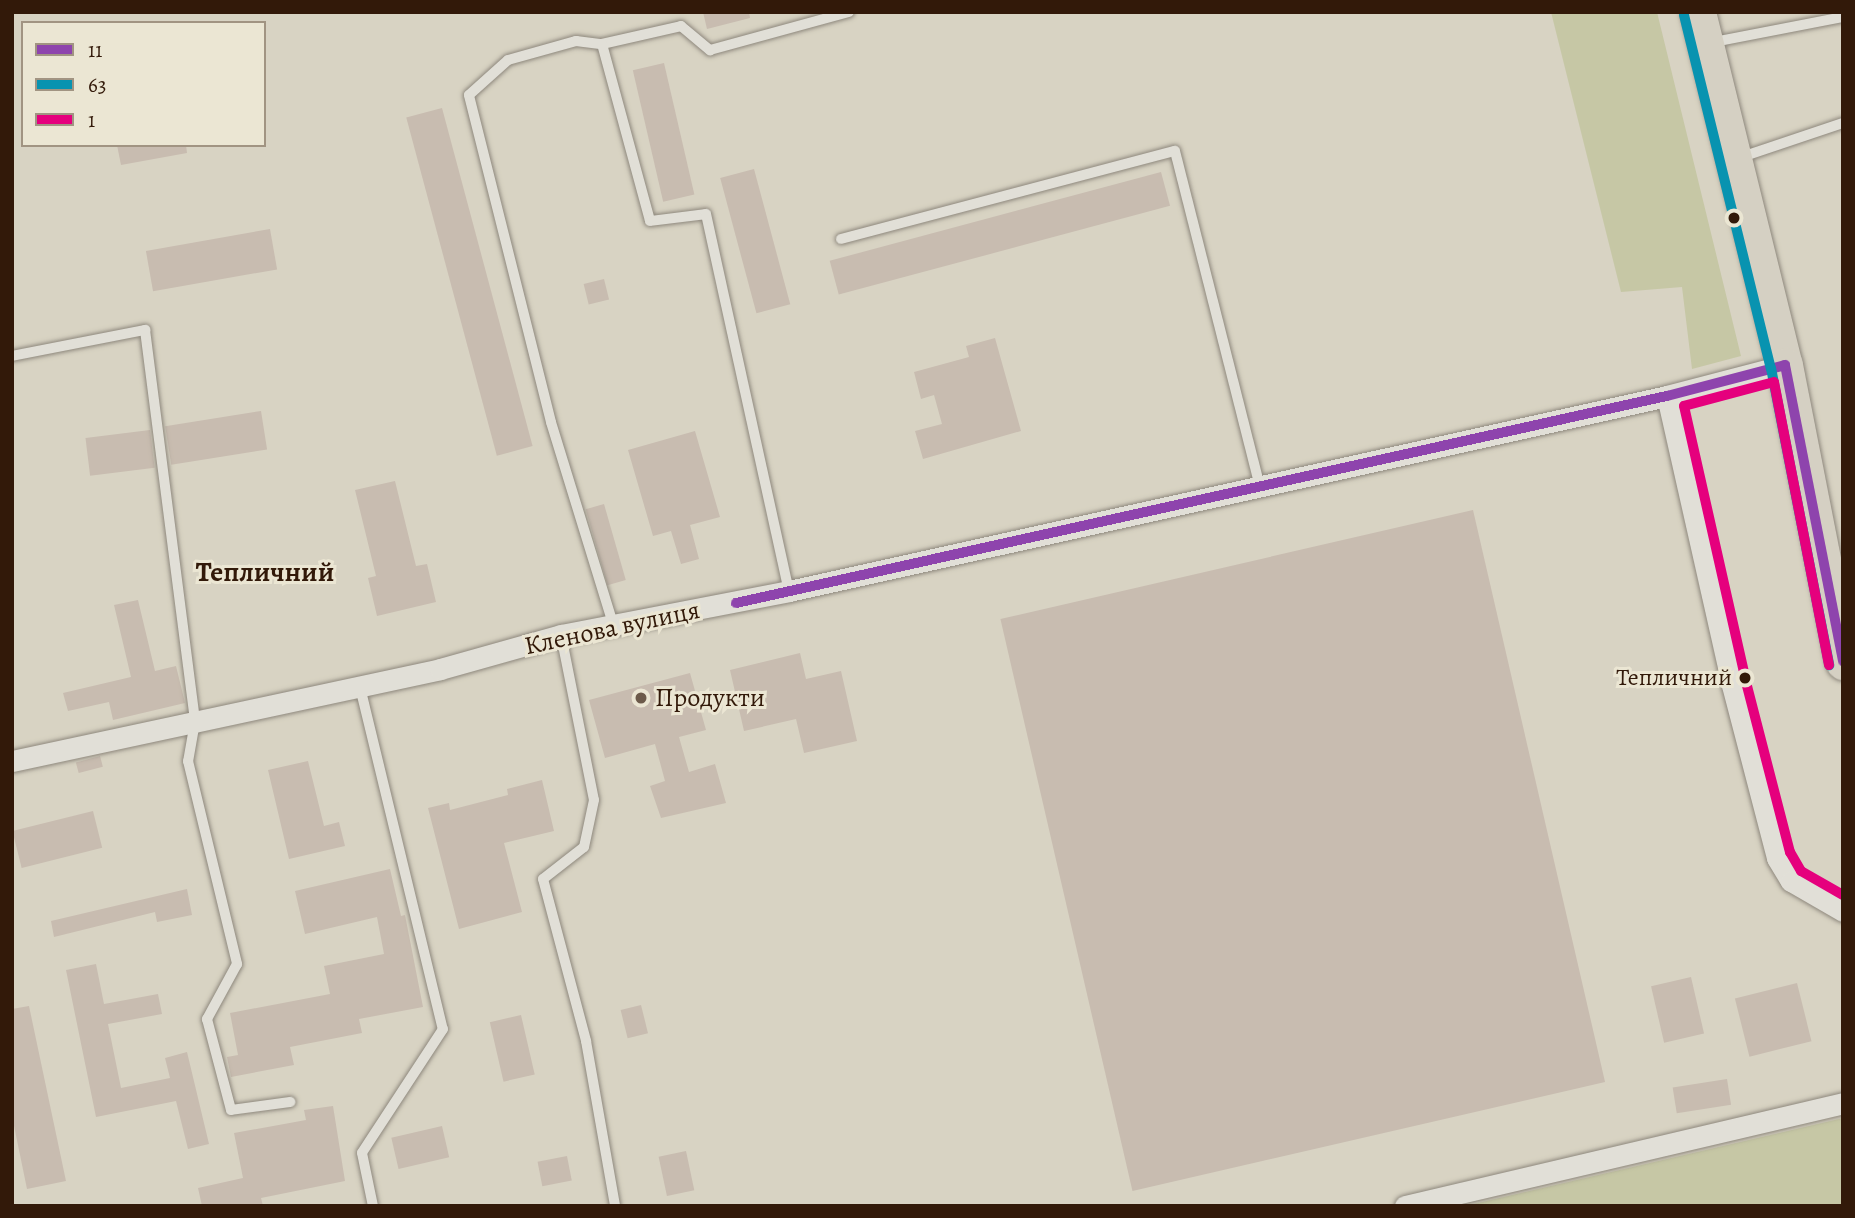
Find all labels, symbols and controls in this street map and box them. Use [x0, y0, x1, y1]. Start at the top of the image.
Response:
legend [21, 21, 266, 147]
text: 11 [88, 36, 102, 64]
text: 63 [88, 71, 106, 99]
text: 1 [88, 106, 95, 134]
unlabelled marker [1727, 211, 1741, 225]
district label: Тепличний [196, 555, 334, 589]
street label: Кленова вулиця [521, 594, 703, 662]
place label: Тепличний [1616, 664, 1732, 692]
marker: Тепличний [1738, 671, 1752, 685]
place label: Продукти [655, 682, 765, 714]
marker: Продукти [633, 690, 649, 706]

